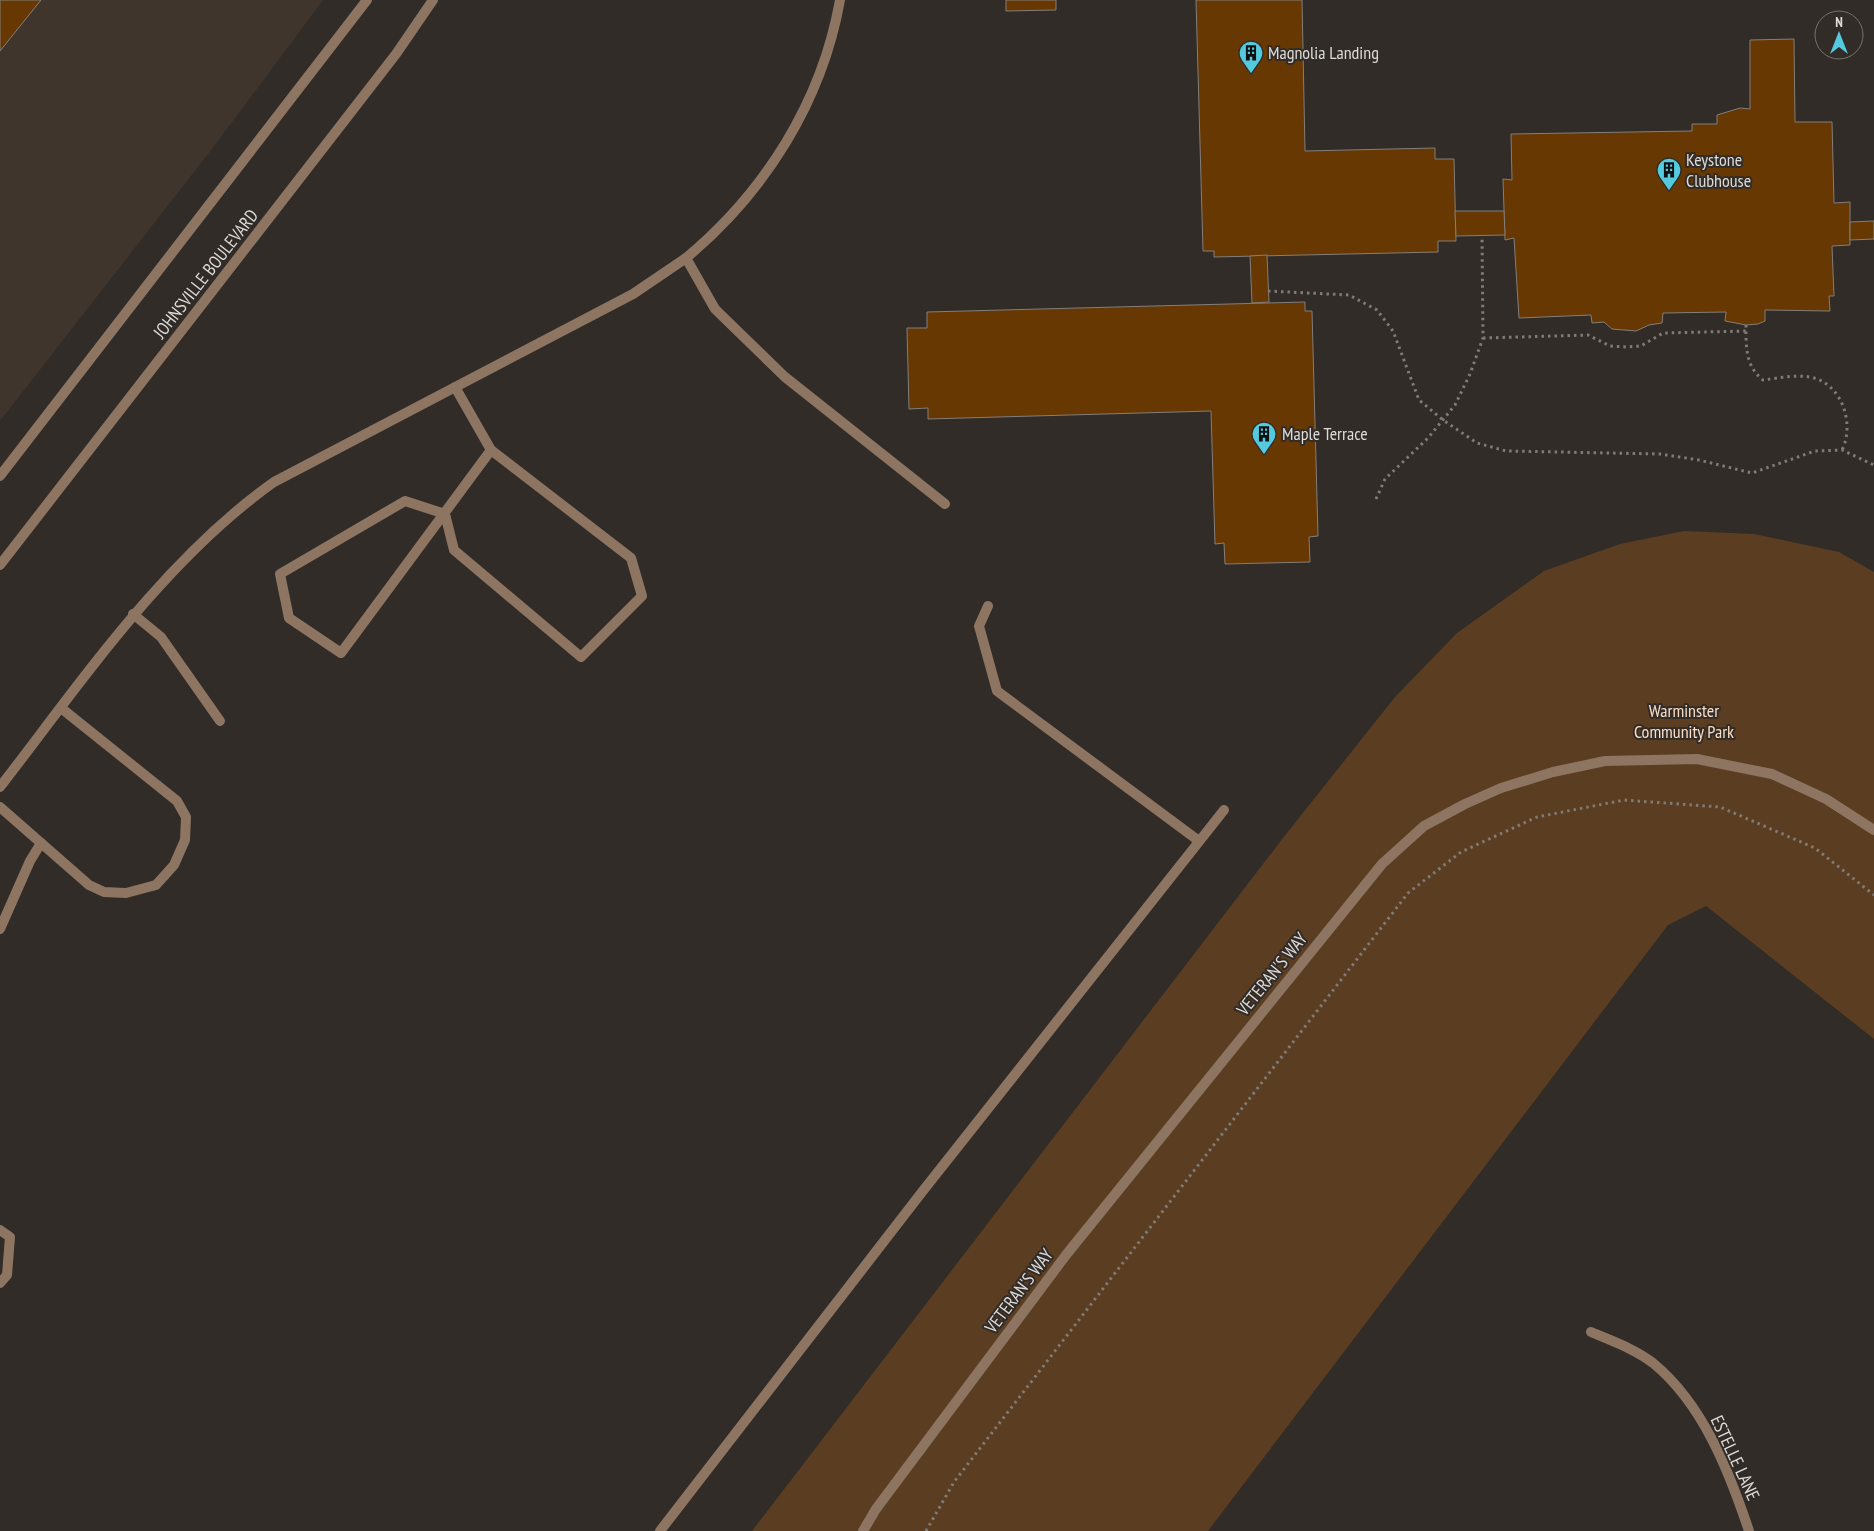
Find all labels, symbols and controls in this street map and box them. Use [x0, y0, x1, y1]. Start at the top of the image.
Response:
north arrow [1814, 10, 1864, 60]
text: N [1835, 13, 1843, 31]
building icon: Magnolia Landing [1238, 40, 1264, 74]
place label: Magnolia Landing [1268, 41, 1379, 64]
place label: Keystone Clubhouse [1686, 148, 1751, 192]
building icon: Keystone Clubhouse [1656, 157, 1682, 191]
street label: JOHNSVILLE BOULEVARD [147, 205, 263, 344]
building icon: Maple Terrace [1251, 421, 1277, 455]
place label: Maple Terrace [1282, 422, 1368, 445]
park label: Warminster Community Park [1634, 699, 1734, 743]
street label: VETERAN'S WAY [1231, 927, 1313, 1021]
street label: VETERAN'S WAY [979, 1243, 1058, 1338]
street label: ESTELLE LANE [1706, 1412, 1765, 1504]

